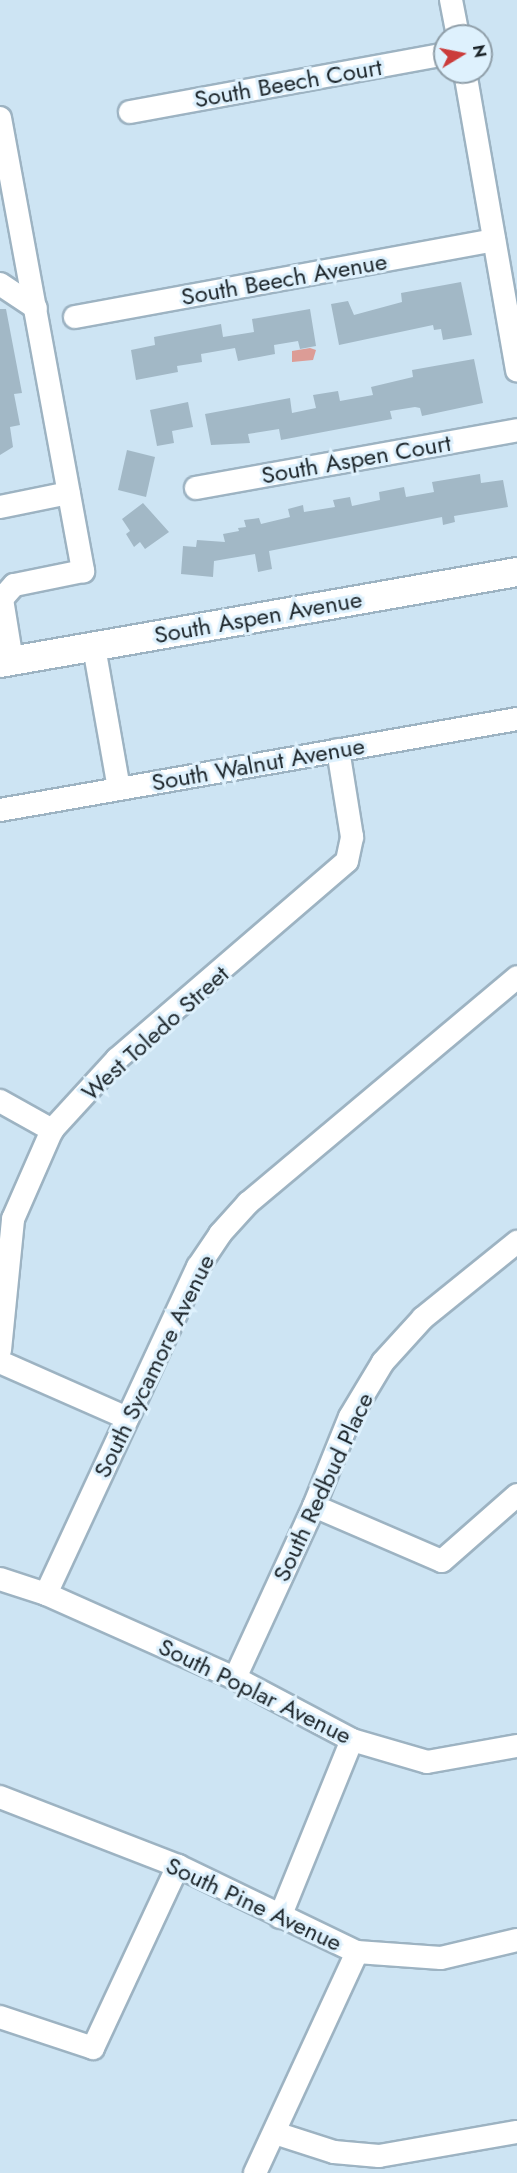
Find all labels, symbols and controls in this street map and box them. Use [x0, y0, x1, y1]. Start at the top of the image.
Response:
north arrow [433, 24, 493, 84]
text: N [467, 43, 492, 59]
street label: South Beech Court [192, 52, 384, 114]
street label: South Beech Avenue [179, 247, 389, 311]
street label: South Aspen Court [259, 428, 453, 490]
street label: South Aspen Avenue [152, 585, 364, 649]
street label: South Walnut Avenue [149, 731, 367, 797]
street label: West Toledo Street [76, 959, 234, 1107]
street label: South Sycamore Avenue [87, 1250, 221, 1482]
street label: South Redbud Place [267, 1388, 379, 1586]
street label: South Poplar Avenue [154, 1632, 356, 1750]
street label: South Pine Avenue [161, 1851, 347, 1957]

